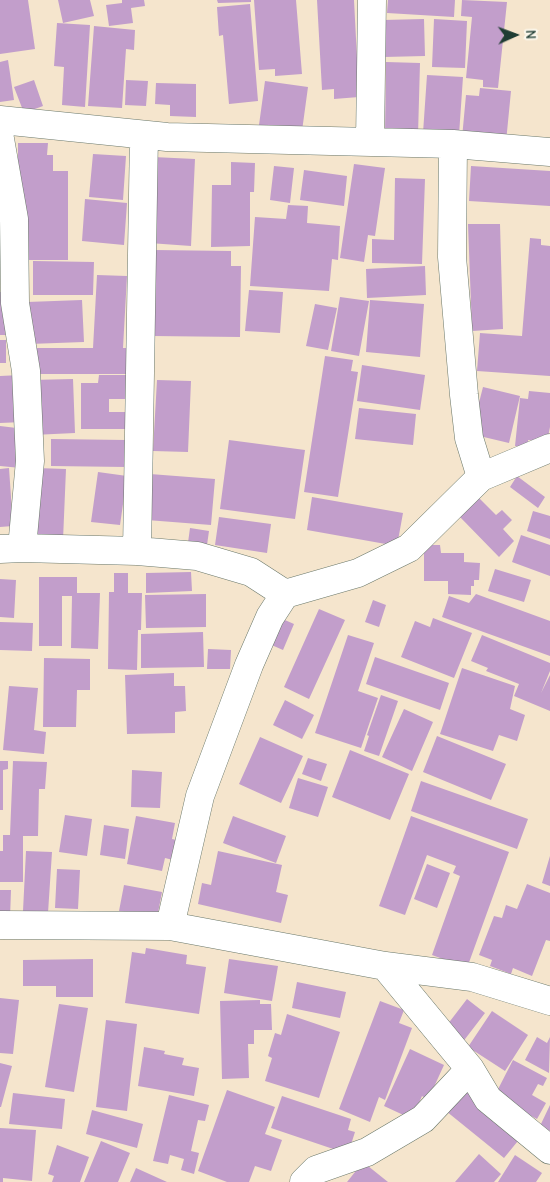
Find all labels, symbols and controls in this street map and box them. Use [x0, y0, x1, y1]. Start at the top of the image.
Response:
north arrow [490, 10, 540, 60]
text: N [522, 30, 539, 39]

